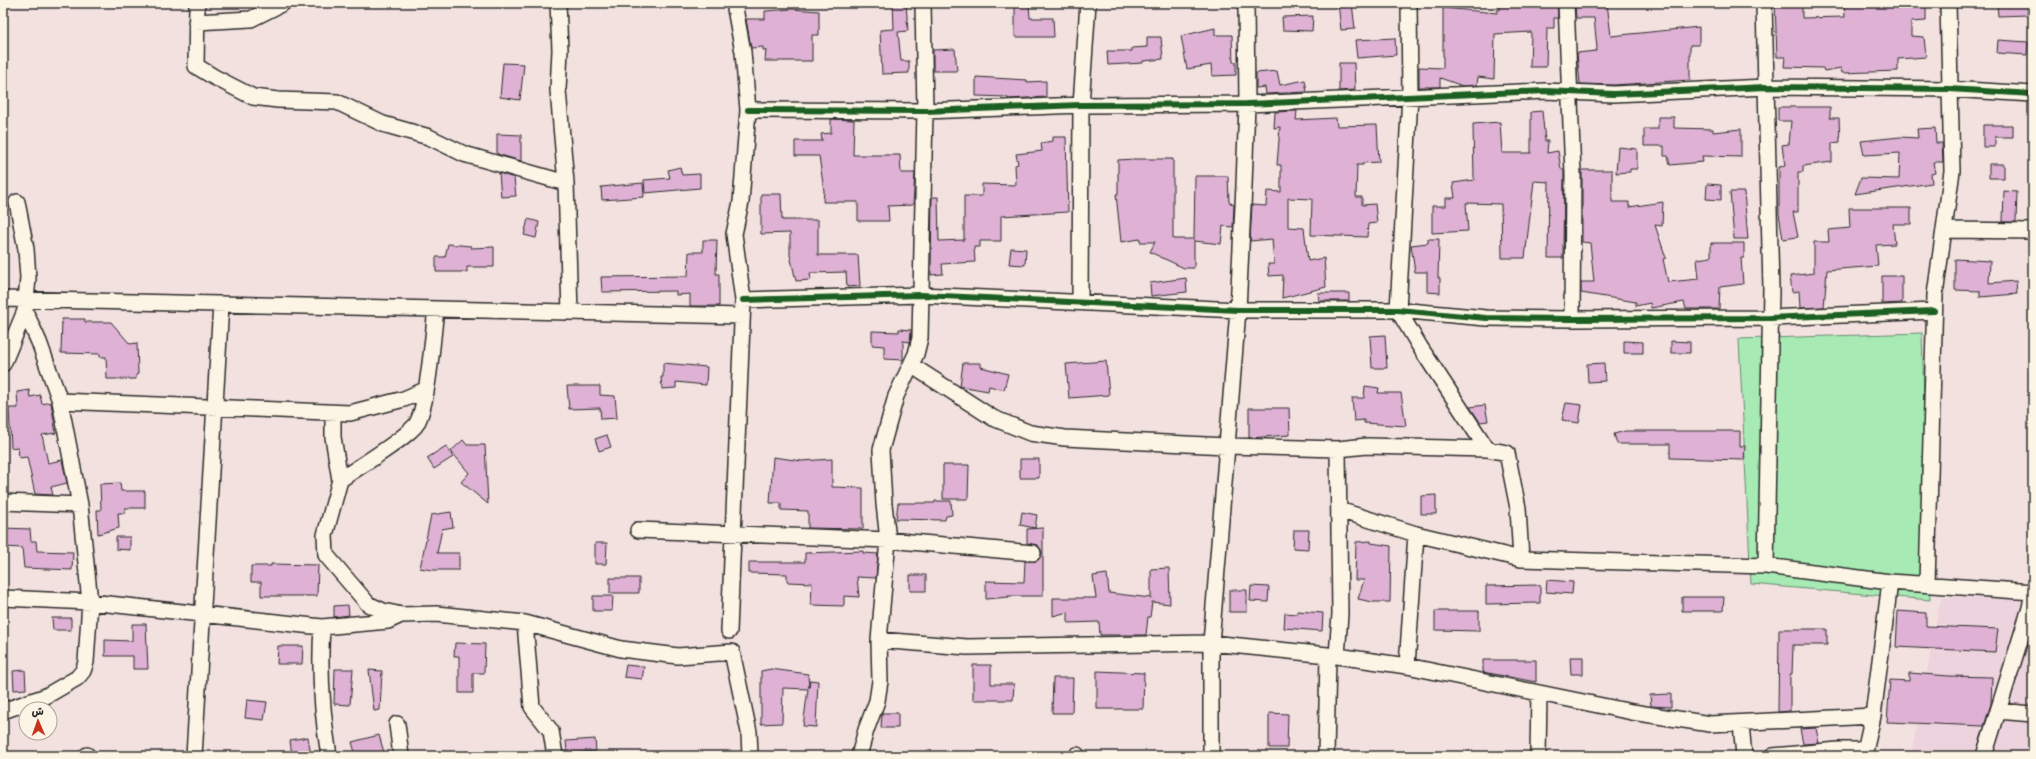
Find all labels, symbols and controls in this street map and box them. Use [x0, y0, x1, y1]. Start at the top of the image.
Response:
north arrow [18, 701, 58, 741]
text: ش [31, 705, 44, 719]

